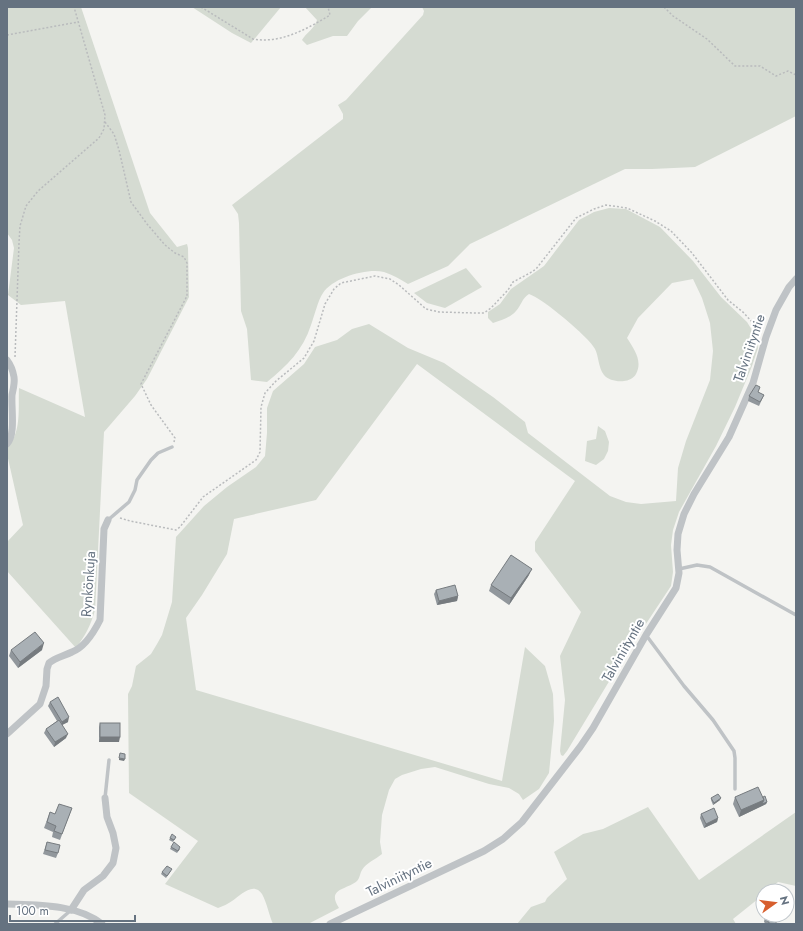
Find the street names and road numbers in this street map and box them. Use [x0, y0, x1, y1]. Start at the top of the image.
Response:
street label: Talviniityntie [728, 311, 770, 385]
street label: Rynkönkuja [76, 550, 100, 618]
street label: Talviniityntie [597, 614, 649, 686]
street label: Talviniityntie [363, 853, 435, 901]

